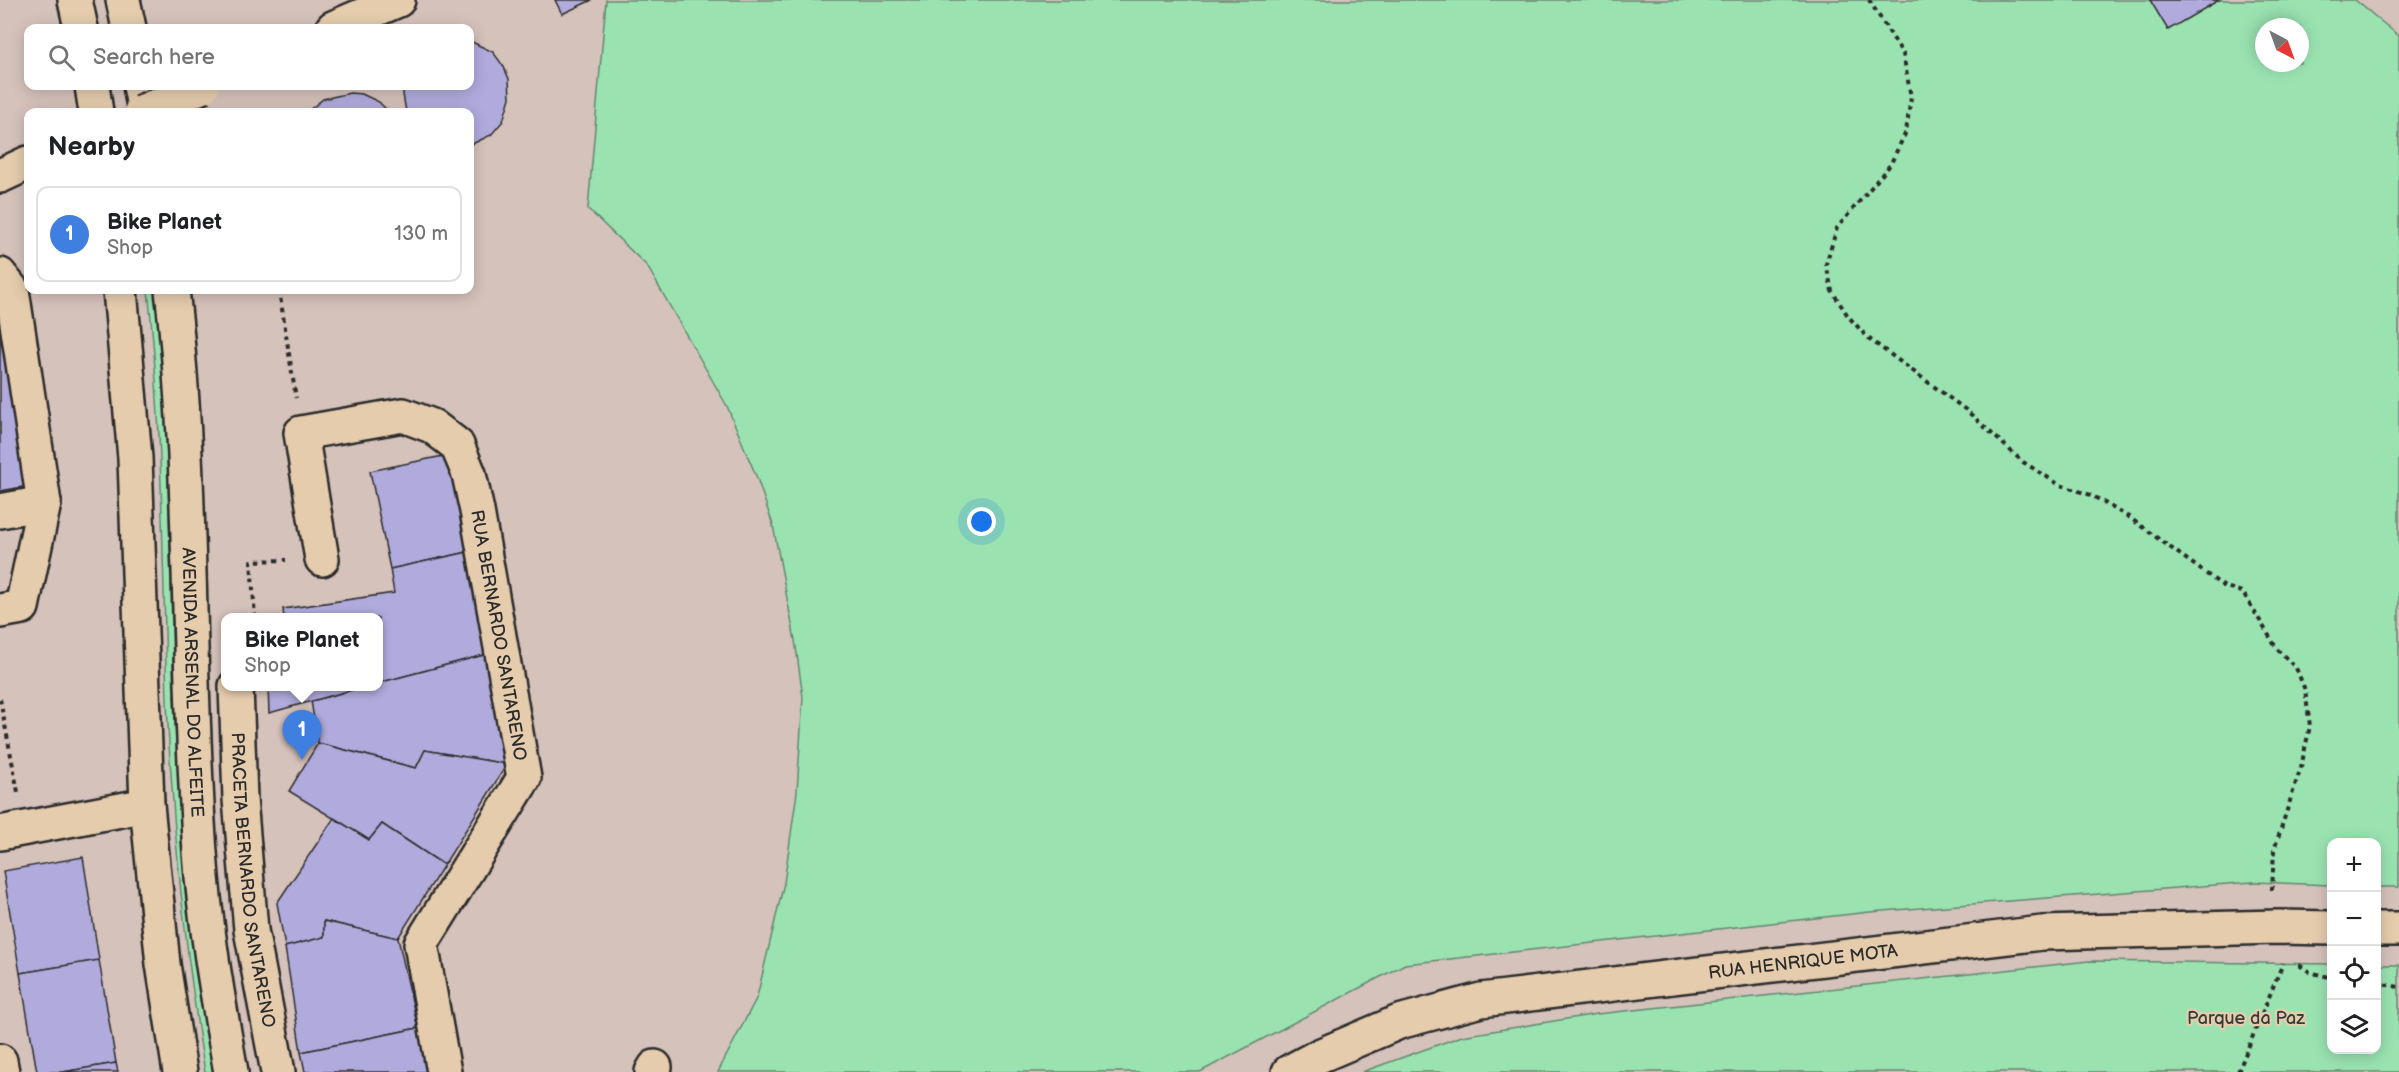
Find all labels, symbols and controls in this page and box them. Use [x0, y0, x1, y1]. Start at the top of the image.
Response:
north arrow [2255, 18, 2309, 72]
search box [24, 24, 474, 90]
icon: search [45, 41, 78, 74]
text: Search here [93, 44, 215, 71]
text: Nearby [48, 132, 135, 163]
text: Bike Planet [107, 209, 222, 236]
text: 1 [65, 222, 74, 246]
text: 130 m [394, 222, 448, 246]
text: Shop [107, 236, 153, 260]
your location [967, 507, 996, 536]
street label: RUA BERNARDO SANTARENO [466, 508, 531, 762]
street label: AVENIDA ARSENAL DO ALFEITE [177, 547, 208, 818]
popup [221, 613, 383, 691]
text: Bike Planet [245, 627, 359, 654]
text: Shop [245, 654, 291, 678]
pin: 1 [282, 710, 322, 760]
street label: PRACETA BERNARDO SANTARENO [227, 732, 279, 1029]
map controls [2327, 838, 2381, 1054]
button: + [2327, 838, 2381, 892]
button: − [2327, 892, 2381, 946]
street label: RUA HENRIQUE MOTA [1707, 940, 1899, 984]
button: locate [2327, 946, 2381, 1000]
button: layers [2327, 1000, 2381, 1054]
park label: Parque da Paz [2187, 1008, 2305, 1029]

